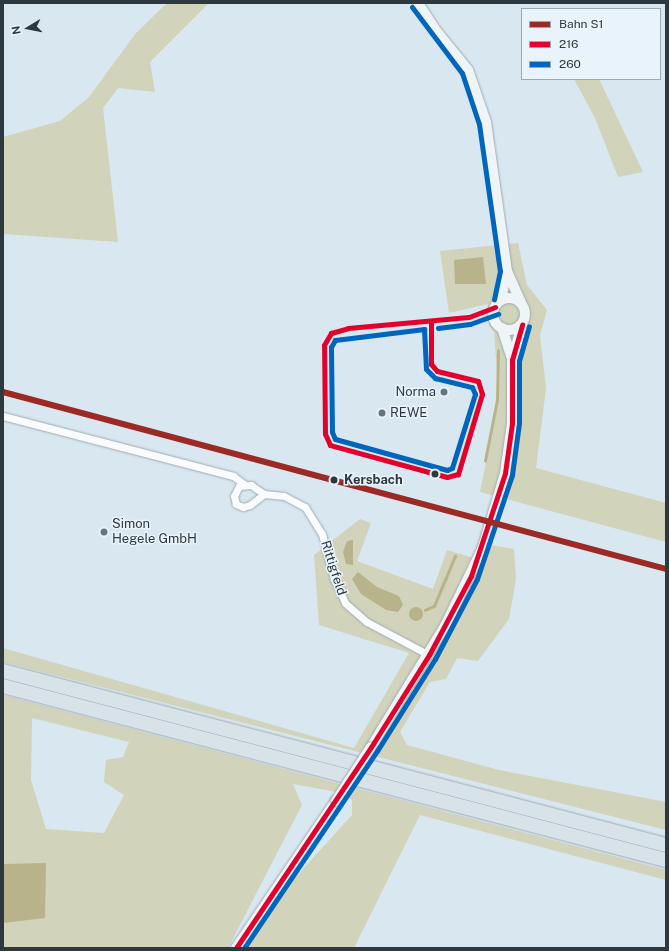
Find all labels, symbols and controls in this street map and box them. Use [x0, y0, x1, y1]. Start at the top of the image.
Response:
north arrow [8, 8, 48, 48]
legend [521, 8, 661, 80]
text: Bahn S1 [559, 17, 603, 31]
text: N [10, 25, 23, 35]
text: 216 [559, 37, 579, 51]
text: 260 [559, 57, 581, 71]
place label: Norma [395, 384, 436, 400]
marker: Norma [439, 387, 449, 397]
place label: REWE [390, 405, 427, 421]
marker: REWE [377, 408, 387, 418]
unlabelled marker [430, 469, 440, 479]
place label: Kersbach [344, 472, 403, 488]
marker: Kersbach [327, 473, 341, 487]
place label: Simon Hegele GmbH [112, 517, 197, 548]
marker: Simon Hegele GmbH [99, 527, 109, 537]
street label: Rittigfeld [317, 539, 349, 597]

